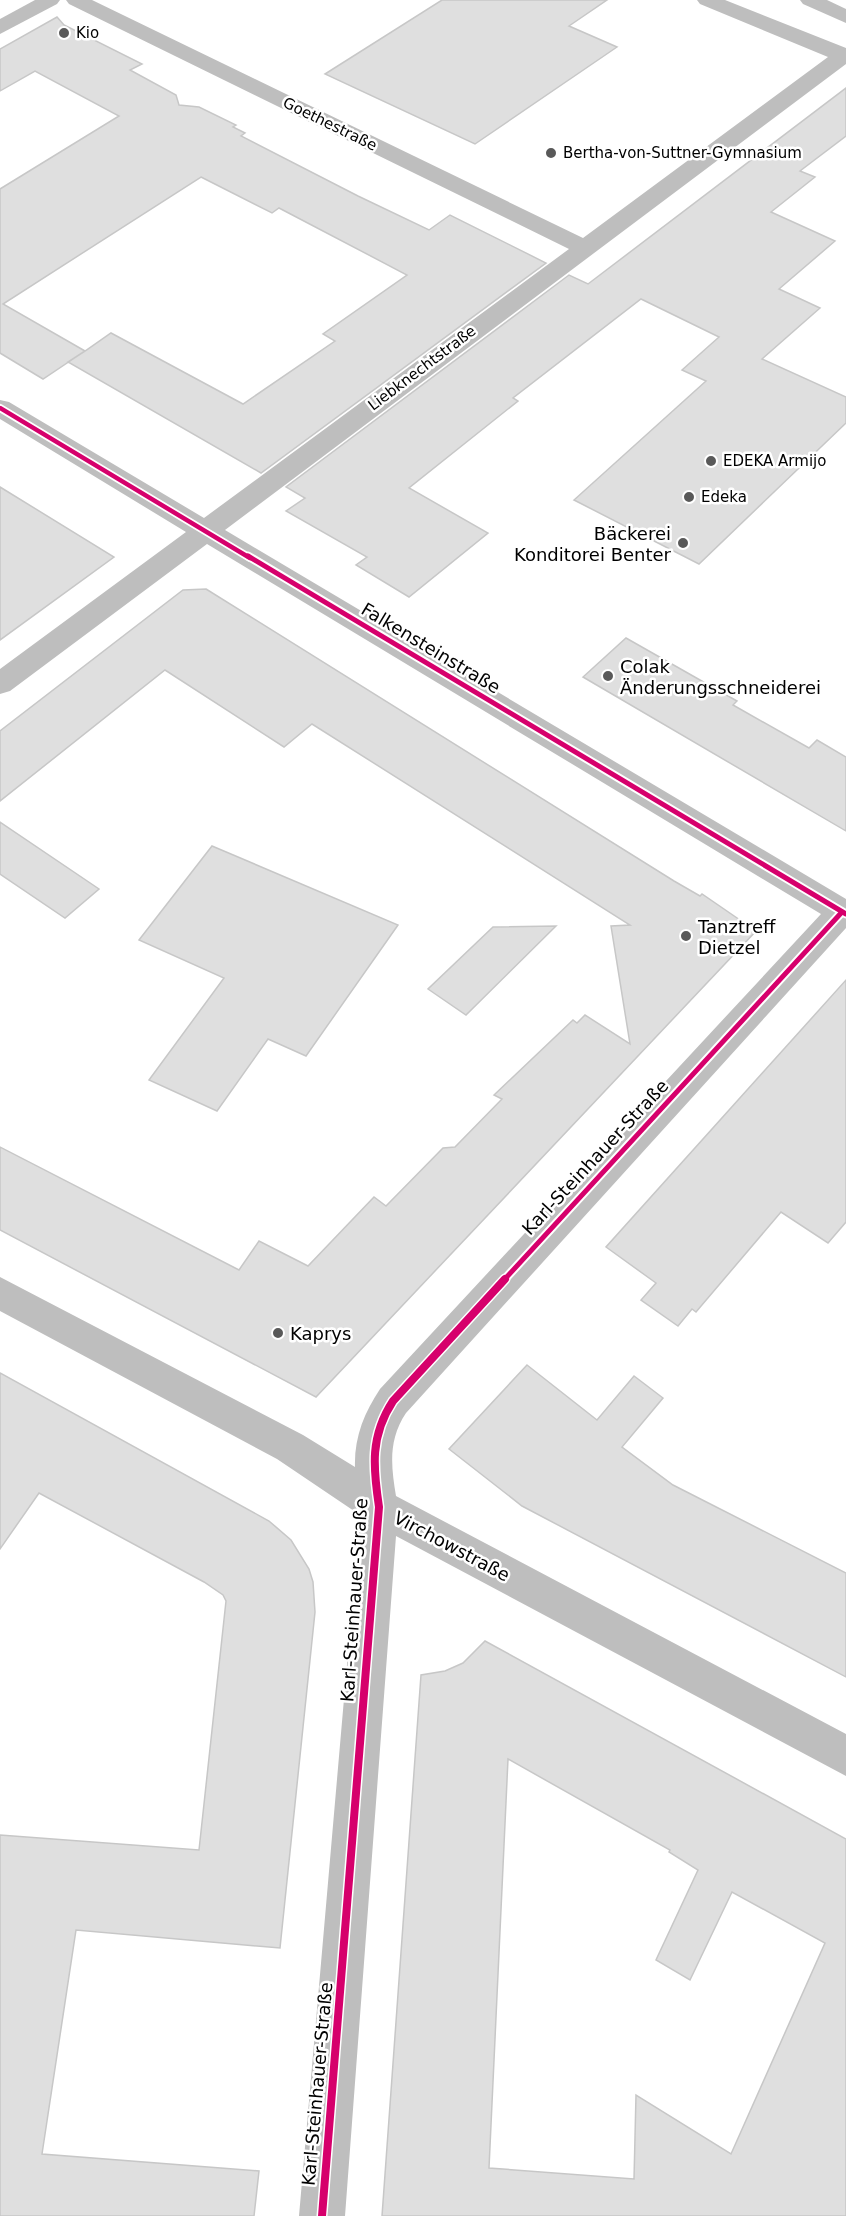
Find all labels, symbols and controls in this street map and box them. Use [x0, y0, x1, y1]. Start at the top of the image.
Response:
place label: Kio [76, 24, 99, 42]
marker: Kio [57, 26, 71, 40]
street label: Goethestraße [280, 93, 380, 155]
place label: Bertha-von-Suttner-Gymnasium [563, 144, 802, 162]
marker: Bertha-von-Suttner-Gymnasium [544, 146, 558, 160]
street label: Liebknechtstraße [365, 322, 479, 414]
place label: EDEKA Armijo [723, 452, 826, 470]
marker: EDEKA Armijo [704, 454, 718, 468]
place label: Edeka [701, 488, 747, 506]
marker: Edeka [682, 490, 696, 504]
place label: Bäckerei Konditorei Benter [514, 523, 672, 565]
marker: Bäckerei Konditorei Benter [676, 536, 690, 550]
street label: Falkensteinstraße [358, 598, 504, 698]
place label: Colak Änderungsschneiderei [620, 656, 821, 698]
marker: Colak Änderungsschneiderei [601, 669, 615, 683]
place label: Tanztreff Dietzel [697, 916, 776, 958]
marker: Tanztreff Dietzel [679, 929, 693, 943]
street label: Karl-Steinhauer-Straße [518, 1075, 672, 1239]
place label: Kaprys [290, 1323, 351, 1344]
marker: Kaprys [271, 1326, 285, 1340]
street label: Karl-Steinhauer-Straße [336, 1497, 372, 1703]
street label: Virchowstraße [390, 1507, 514, 1585]
street label: Karl-Steinhauer-Straße [298, 1981, 336, 2187]

